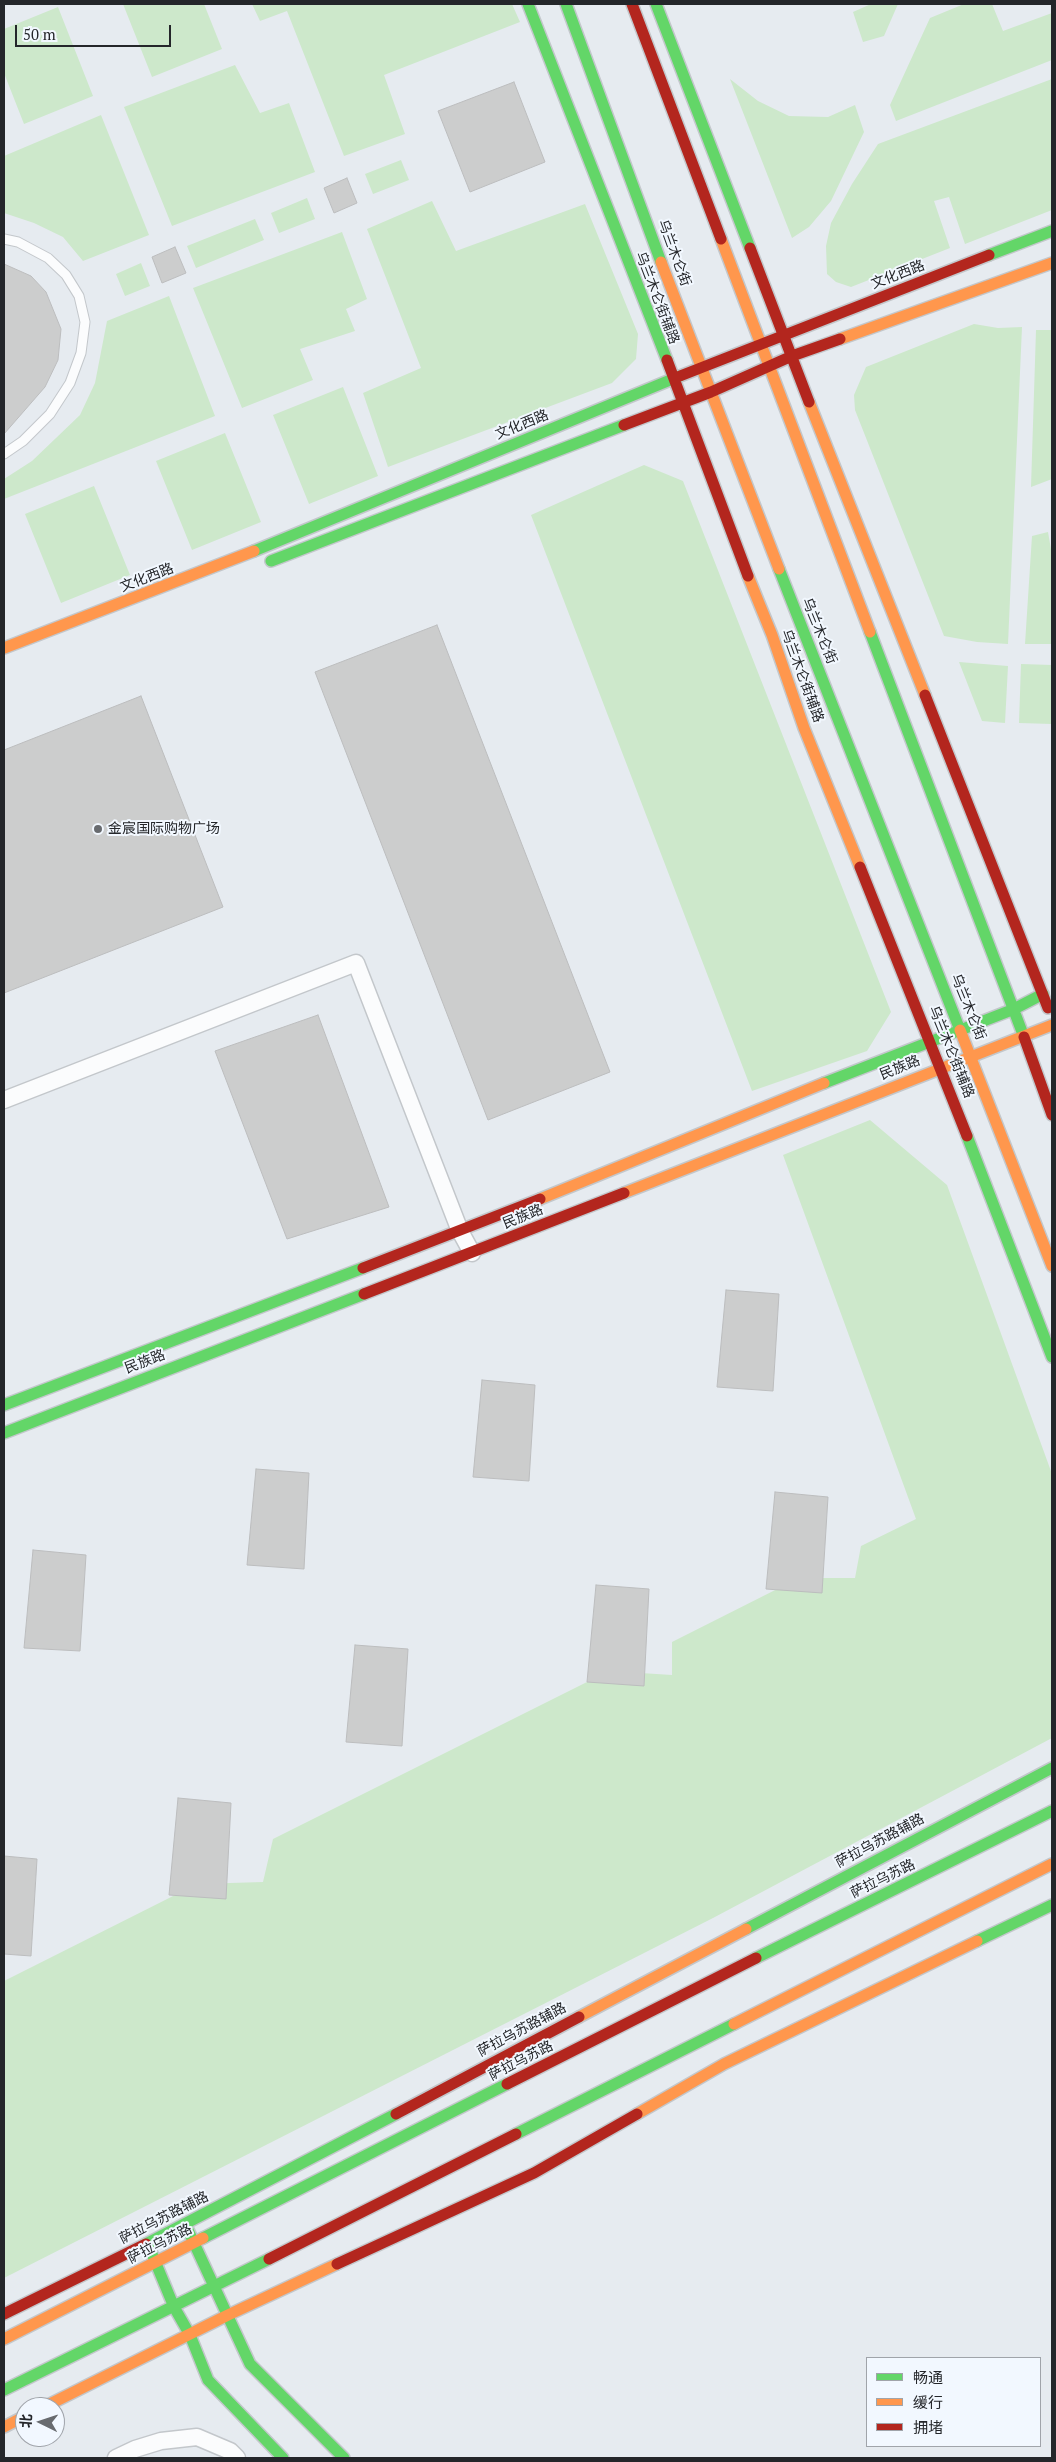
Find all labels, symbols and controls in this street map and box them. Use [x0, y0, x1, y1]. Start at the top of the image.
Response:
scale bar [18, 15, 174, 47]
text: 50 m [23, 24, 56, 44]
street label: 乌兰木仑街 [654, 217, 694, 289]
street label: 乌兰木仑街辅路 [632, 249, 682, 347]
street label: 文化西路 [869, 257, 927, 293]
street label: 文化西路 [493, 407, 551, 443]
street label: 文化西路 [118, 560, 176, 596]
street label: 乌兰木仑街 [798, 595, 840, 667]
street label: 乌兰木仑街辅路 [777, 627, 827, 725]
place label: 金宸国际购物广场 [108, 821, 220, 837]
marker: 金宸国际购物广场 [92, 823, 104, 835]
street label: 乌兰木仑街 [947, 971, 989, 1043]
street label: 乌兰木仑街辅路 [925, 1003, 977, 1101]
street label: 民族路 [877, 1052, 923, 1084]
street label: 民族路 [500, 1201, 546, 1233]
street label: 民族路 [122, 1347, 168, 1377]
street label: 萨拉乌苏路辅路 [833, 1811, 927, 1871]
street label: 萨拉乌苏路 [848, 1856, 918, 1902]
street label: 萨拉乌苏路辅路 [475, 2000, 569, 2060]
street label: 萨拉乌苏路 [486, 2038, 556, 2084]
street label: 萨拉乌苏路辅路 [117, 2188, 211, 2248]
street label: 萨拉乌苏路 [125, 2221, 195, 2267]
legend [866, 2357, 1041, 2447]
text: 畅通 [913, 2367, 943, 2387]
text: 缓行 [913, 2392, 943, 2412]
north arrow [15, 2397, 65, 2447]
text: 北 [16, 2413, 36, 2429]
text: 拥堵 [913, 2417, 943, 2437]

